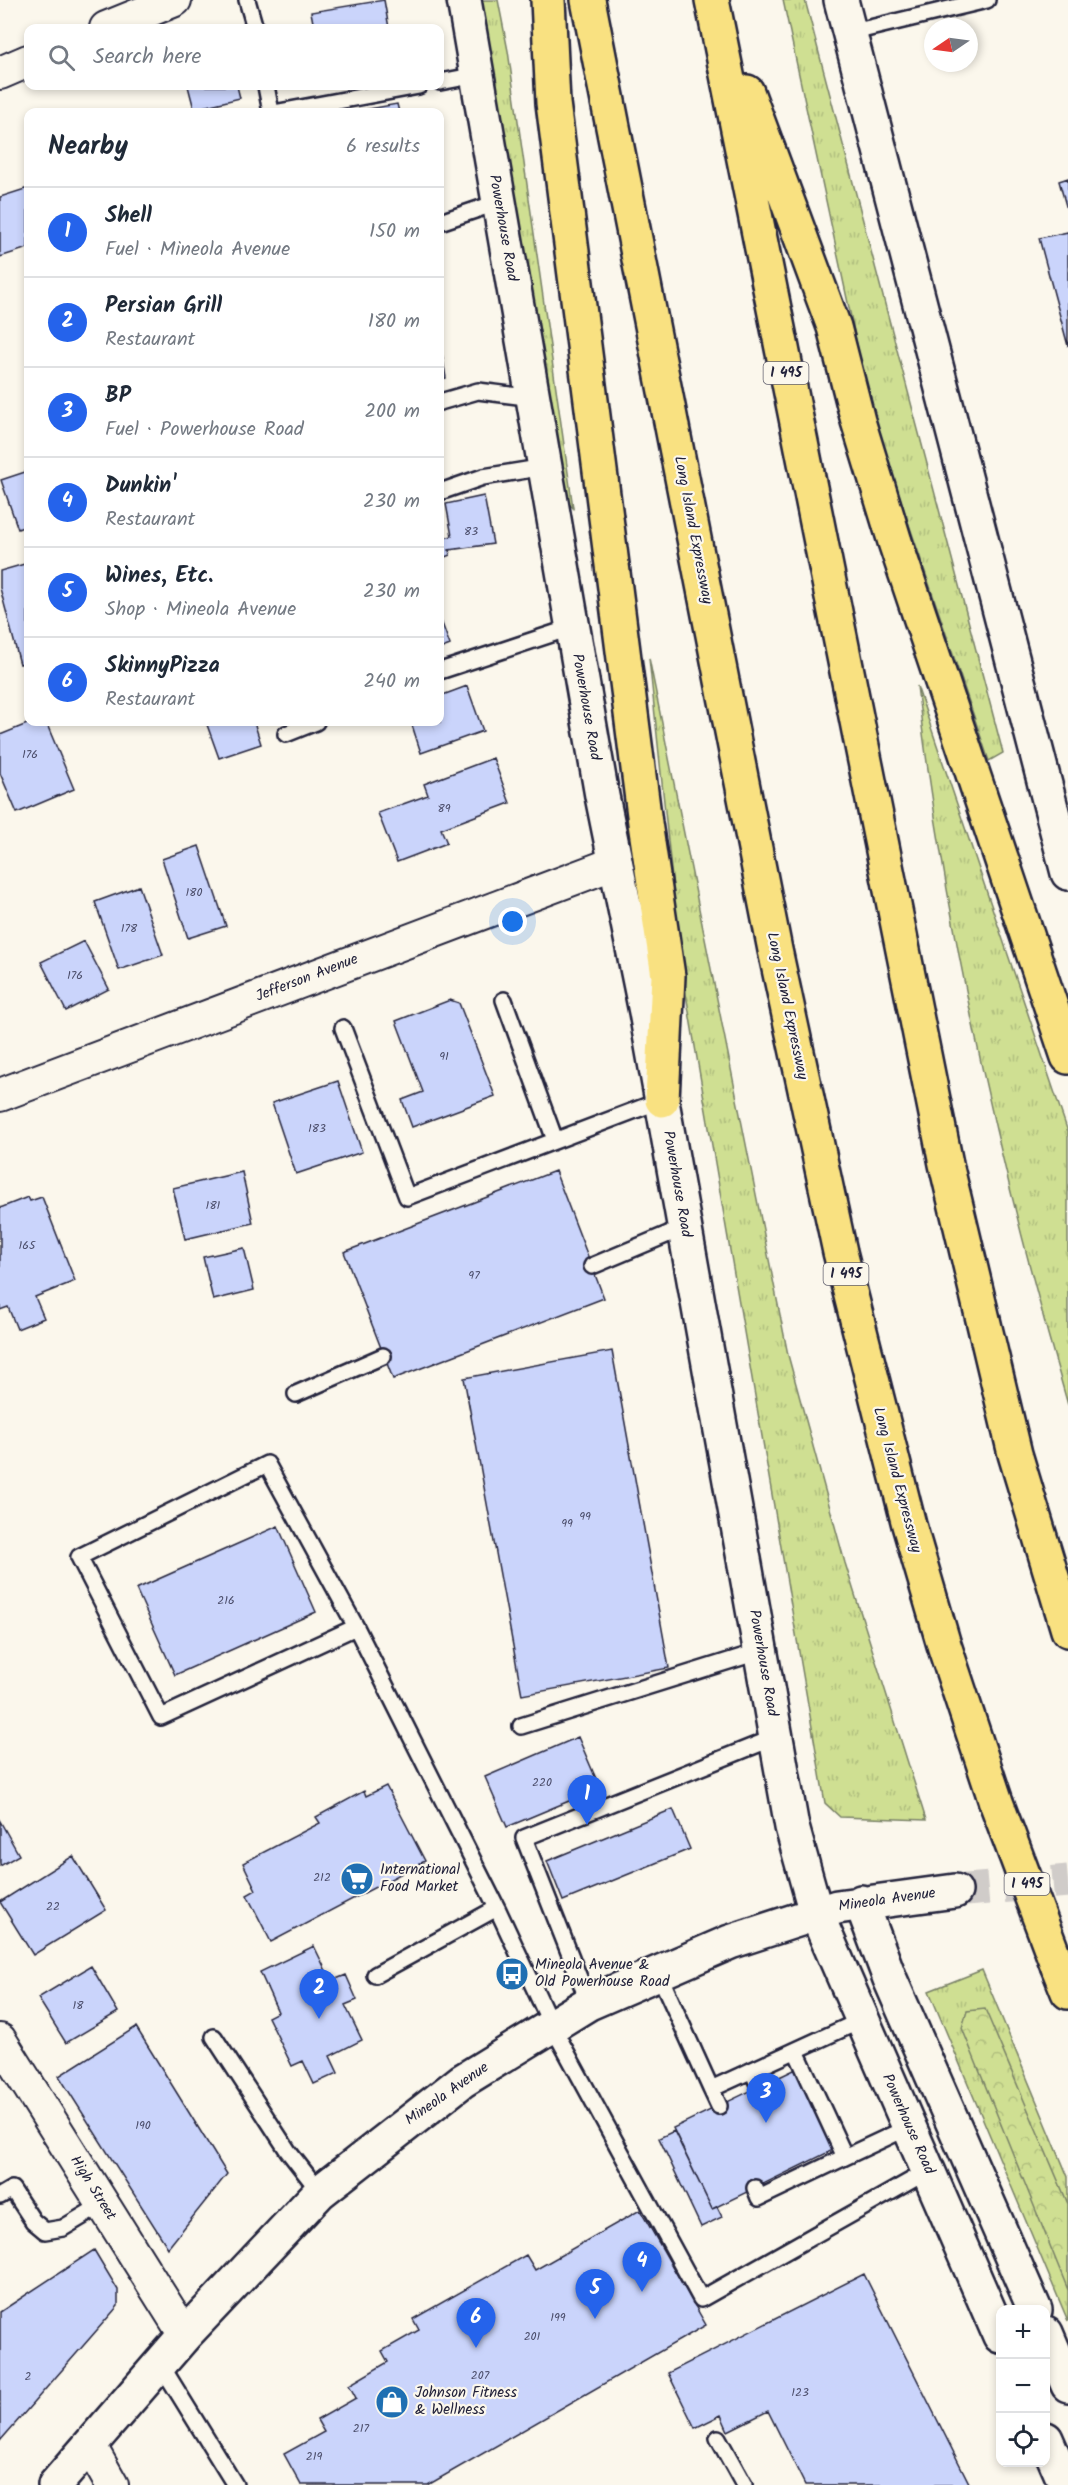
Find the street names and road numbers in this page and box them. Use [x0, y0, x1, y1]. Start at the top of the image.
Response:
street label: Powerhouse Road [482, 173, 524, 284]
road number: I 495 [764, 362, 808, 384]
street label: Long Island Expressway [667, 454, 719, 607]
street label: Powerhouse Road [565, 652, 607, 763]
street label: Long Island Expressway [760, 930, 815, 1083]
street label: Jefferson Avenue [252, 947, 362, 1009]
street label: Powerhouse Road [656, 1129, 698, 1240]
road number: I 495 [824, 1263, 868, 1285]
street label: Long Island Expressway [866, 1404, 928, 1557]
street label: Powerhouse Road [742, 1608, 784, 1719]
road number: I 495 [1004, 1873, 1050, 1895]
street label: Mineola Avenue [837, 1881, 937, 1919]
street label: Mineola Avenue [400, 2056, 494, 2132]
street label: Powerhouse Road [875, 2070, 941, 2179]
street label: High Street [64, 2151, 123, 2225]

